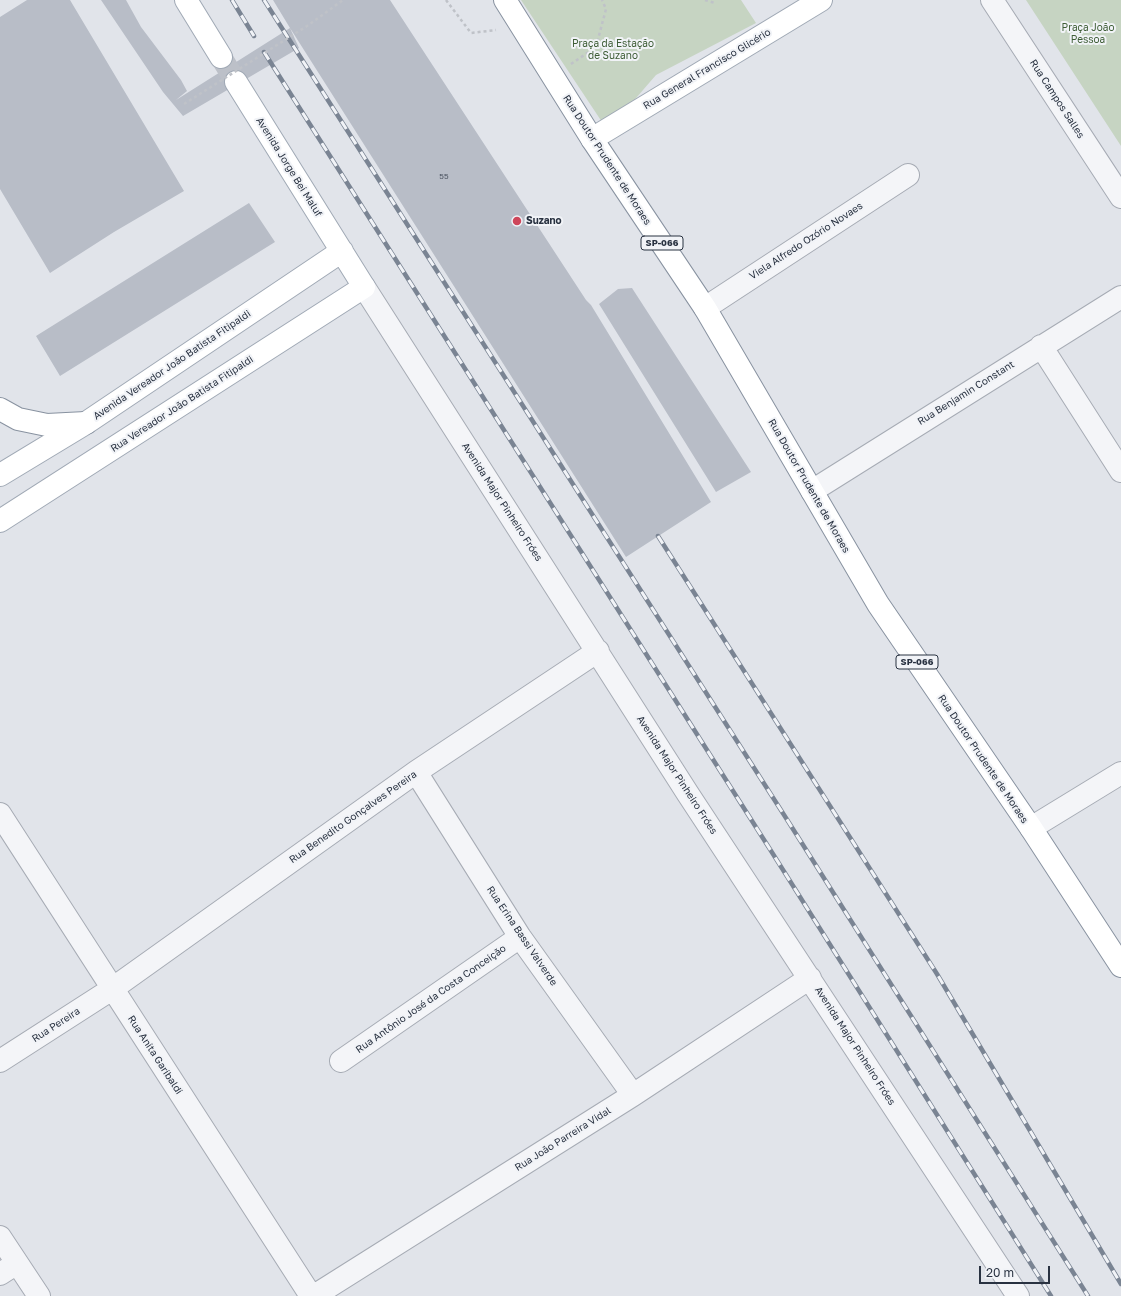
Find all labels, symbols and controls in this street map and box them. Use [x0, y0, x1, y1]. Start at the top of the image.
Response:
park label: Praça João Pessoa [1062, 22, 1114, 46]
street label: Rua General Francisco Glicério [641, 26, 773, 112]
park label: Praça da Estação de Suzano [572, 38, 654, 62]
street label: Rua Campos Salles [1027, 57, 1087, 141]
street label: Rua Doutor Prudente de Moraes [560, 93, 654, 227]
street label: Avenida Jorge Bei Maluf [253, 115, 325, 219]
house number: 55 [439, 171, 449, 181]
street label: Viela Alfredo Ozório Novaes [747, 200, 865, 282]
marker: Suzano [511, 215, 523, 227]
place label: Suzano [526, 215, 562, 227]
road number: SP-066 [641, 236, 683, 250]
street label: Avenida Vereador João Batista Fitipaldi [91, 308, 253, 422]
street label: Rua Vereador João Batista Fitipaldi [108, 353, 256, 455]
street label: Rua Benjamin Constant [915, 358, 1017, 428]
street label: Rua Doutor Prudente de Moraes [766, 417, 852, 555]
street label: Avenida Major Pinheiro Fróes [459, 440, 545, 564]
road number: SP-066 [896, 655, 938, 669]
street label: Rua Doutor Prudente de Moraes [935, 692, 1031, 826]
street label: Avenida Major Pinheiro Fróes [634, 713, 720, 837]
street label: Rua Benedito Gonçalves Pereira [287, 768, 419, 866]
street label: Rua Erina Bassi Valverde [484, 884, 560, 988]
street label: Rua Antônio José da Costa Conceição [354, 942, 508, 1056]
street label: Avenida Major Pinheiro Fróes [812, 984, 898, 1108]
street label: Rua Pereira [30, 1005, 82, 1045]
street label: Rua Anita Garibaldi [125, 1013, 185, 1097]
street label: Rua João Parreira Vidal [513, 1104, 613, 1174]
scale bar [981, 1258, 1052, 1284]
text: 20 m [986, 1265, 1014, 1280]

